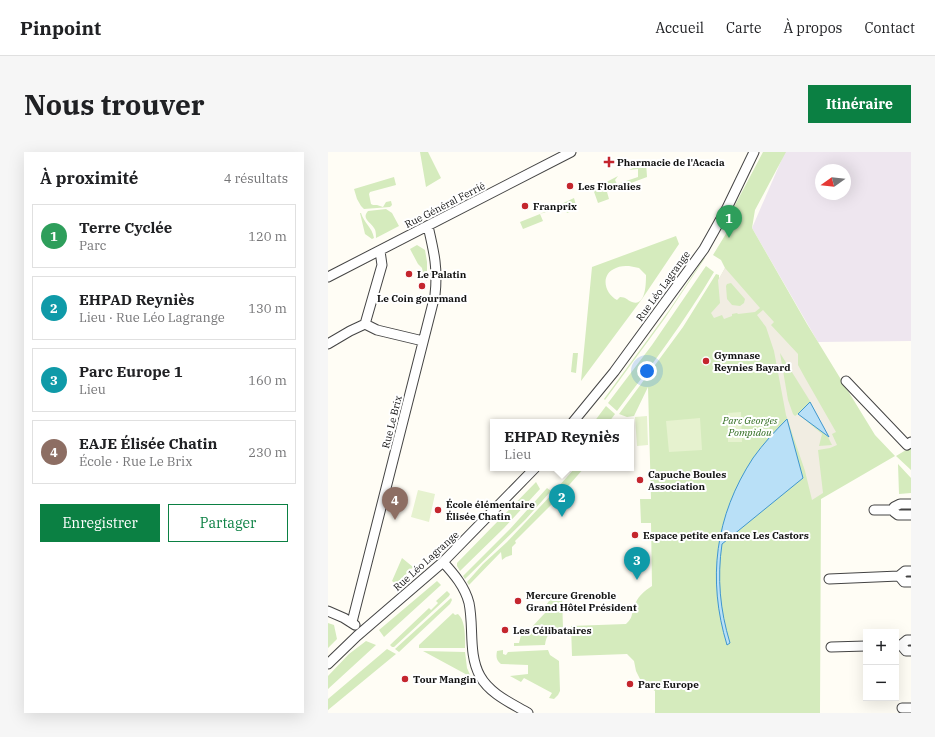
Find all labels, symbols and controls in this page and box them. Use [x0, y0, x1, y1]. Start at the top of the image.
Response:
text: Pinpoint [20, 16, 101, 40]
text: Accueil [655, 19, 704, 37]
text: Carte [726, 19, 761, 37]
text: À propos [783, 19, 842, 37]
text: Contact [864, 19, 915, 37]
button: Itinéraire [808, 85, 911, 123]
text: Nous trouver [24, 86, 205, 123]
place label: Pharmacie de l'Acacia [617, 156, 725, 169]
marker: Pharmacie de l'Acacia [604, 157, 614, 167]
north arrow [815, 164, 851, 200]
text: À proximité [40, 167, 138, 189]
text: 4 résultats [224, 170, 288, 187]
street label: Rue Général Ferrié [403, 179, 487, 231]
place label: Les Floralies [578, 180, 641, 193]
marker: Les Floralies [565, 181, 575, 191]
place label: Franprix [533, 200, 577, 213]
marker: Franprix [520, 201, 530, 211]
pin: 1 [716, 205, 742, 238]
text: Terre Cyclée [79, 218, 172, 237]
text: 1 [50, 228, 58, 245]
text: 120 m [248, 228, 287, 245]
text: Parc [79, 237, 107, 254]
street label: Rue Léo Lagrange [633, 248, 693, 324]
place label: Le Palatin [417, 268, 467, 281]
marker: Le Palatin [404, 269, 414, 279]
marker: Le Coin gourmand [417, 281, 427, 291]
text: EHPAD Reyniès [79, 290, 194, 309]
place label: Le Coin gourmand [377, 292, 468, 305]
text: 2 [50, 300, 58, 317]
text: 130 m [248, 300, 287, 317]
text: Lieu · Rue Léo Lagrange [79, 309, 225, 326]
place label: Gymnase Reynies Bayard [714, 349, 791, 374]
marker: Gymnase Reynies Bayard [701, 356, 711, 366]
your location [637, 361, 657, 381]
text: Parc Europe 1 [79, 362, 183, 381]
text: 3 [50, 372, 58, 389]
text: 160 m [248, 372, 287, 389]
text: Lieu [79, 381, 106, 398]
street label: Rue Le Brix [379, 394, 405, 450]
park label: Parc Georges Pompidou [721, 414, 778, 439]
popup [490, 419, 634, 471]
text: EHPAD Reyniès [504, 427, 620, 446]
text: EAJE Élisée Chatin [79, 434, 217, 453]
text: 4 [50, 444, 58, 461]
text: 230 m [248, 444, 287, 461]
text: Lieu [504, 446, 531, 463]
text: École · Rue Le Brix [79, 453, 193, 470]
place label: Capuche Boules Association [648, 468, 726, 493]
marker: Capuche Boules Association [635, 475, 645, 485]
pin: 2 [549, 484, 575, 517]
pin: 4 [382, 487, 408, 520]
place label: École élémentaire Élisée Chatin [446, 498, 535, 523]
button: Enregistrer [40, 504, 160, 542]
button: Partager [168, 504, 288, 542]
marker: École élémentaire Élisée Chatin [433, 505, 443, 515]
street label: Rue Léo Lagrange [391, 528, 461, 594]
place label: Espace petite enfance Les Castors [643, 529, 809, 542]
marker: Espace petite enfance Les Castors [630, 530, 640, 540]
pin: 3 [624, 547, 650, 580]
place label: Mercure Grenoble Grand Hôtel Président [526, 589, 637, 614]
marker: Mercure Grenoble Grand Hôtel Président [513, 596, 523, 606]
place label: Les Célibataires [513, 624, 592, 637]
marker: Les Célibataires [500, 625, 510, 635]
map controls [863, 629, 899, 701]
button: + [863, 629, 899, 665]
button: − [863, 665, 899, 701]
place label: Tour Mangin [413, 673, 477, 686]
marker: Tour Mangin [400, 674, 410, 684]
place label: Parc Europe [638, 678, 699, 691]
marker: Parc Europe [625, 679, 635, 689]

